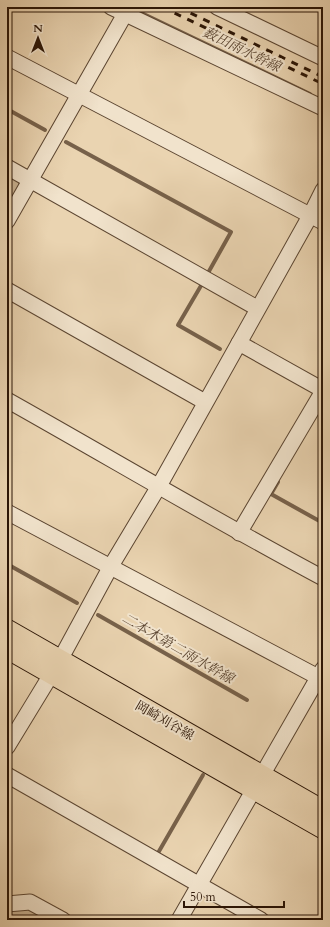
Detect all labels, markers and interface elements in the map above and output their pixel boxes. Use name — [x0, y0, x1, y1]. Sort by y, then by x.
north arrow — [18, 18, 58, 58]
text: N — [33, 21, 43, 36]
water label: 薮田雨水幹線 — [200, 22, 285, 77]
water label: 二本木第二雨水幹線 — [118, 609, 239, 689]
street label: 岡崎刈谷線 — [132, 697, 197, 745]
scale bar — [184, 883, 284, 909]
text: 50 m — [190, 889, 217, 905]

